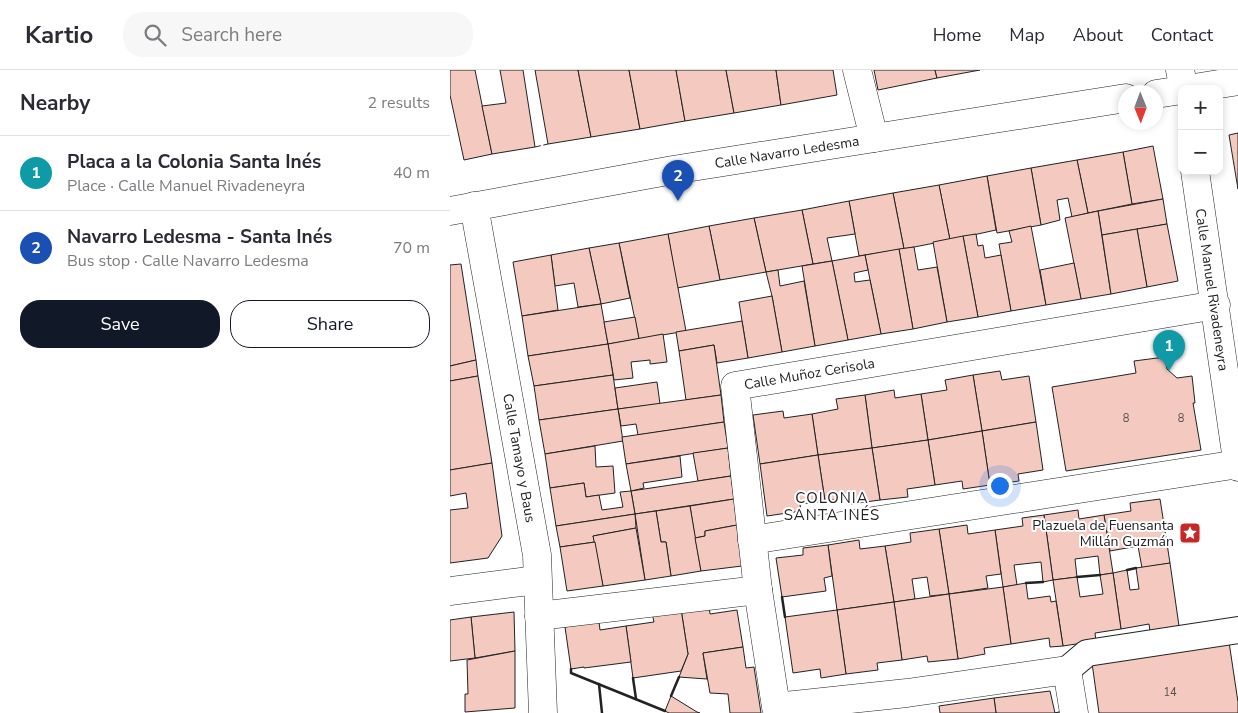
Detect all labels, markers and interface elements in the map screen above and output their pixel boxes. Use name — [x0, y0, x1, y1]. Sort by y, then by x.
search box — [123, 12, 473, 57]
text: Kartio — [25, 19, 93, 51]
icon: search — [141, 21, 169, 49]
text: Search here — [181, 22, 282, 48]
text: Home — [933, 23, 981, 47]
text: Map — [1009, 23, 1045, 47]
text: About — [1073, 23, 1123, 47]
text: Contact — [1151, 23, 1213, 47]
north arrow — [1118, 85, 1163, 130]
map controls — [1178, 85, 1223, 175]
button: + — [1178, 85, 1223, 130]
text: Nearby — [20, 89, 90, 117]
text: 2 results — [368, 92, 430, 114]
button: − — [1178, 130, 1223, 175]
street label: Calle Navarro Ledesma — [713, 132, 861, 173]
text: Placa a la Colonia Santa Inés — [67, 149, 321, 175]
pin: 2 — [662, 160, 694, 201]
text: 1 — [31, 162, 41, 184]
text: 40 m — [393, 162, 430, 184]
text: Place · Calle Manuel Rivadeneyra — [67, 175, 305, 197]
street label: Calle Manuel Rivadeneyra — [1191, 207, 1233, 372]
text: Navarro Ledesma - Santa Inés — [67, 224, 332, 250]
text: 2 — [31, 237, 41, 259]
text: 70 m — [393, 237, 430, 259]
text: Bus stop · Calle Navarro Ledesma — [67, 250, 309, 272]
button: Save — [20, 300, 220, 348]
button: Share — [230, 300, 430, 348]
pin: 1 — [1153, 330, 1185, 371]
street label: Calle Muñoz Cerisola — [743, 354, 876, 394]
street label: Calle Tamayo y Baus — [498, 392, 540, 524]
house number: 8 — [1123, 411, 1130, 426]
house number: 8 — [1178, 411, 1185, 426]
your location — [987, 473, 1013, 499]
district label: COLONIA SANTA INÉS — [784, 488, 880, 525]
place label: Plazuela de Fuensanta Millán Guzmán — [1032, 516, 1174, 551]
place icon: Plazuela de Fuensanta Millán Guzmán — [1178, 521, 1202, 545]
house number: 14 — [1163, 685, 1177, 700]

